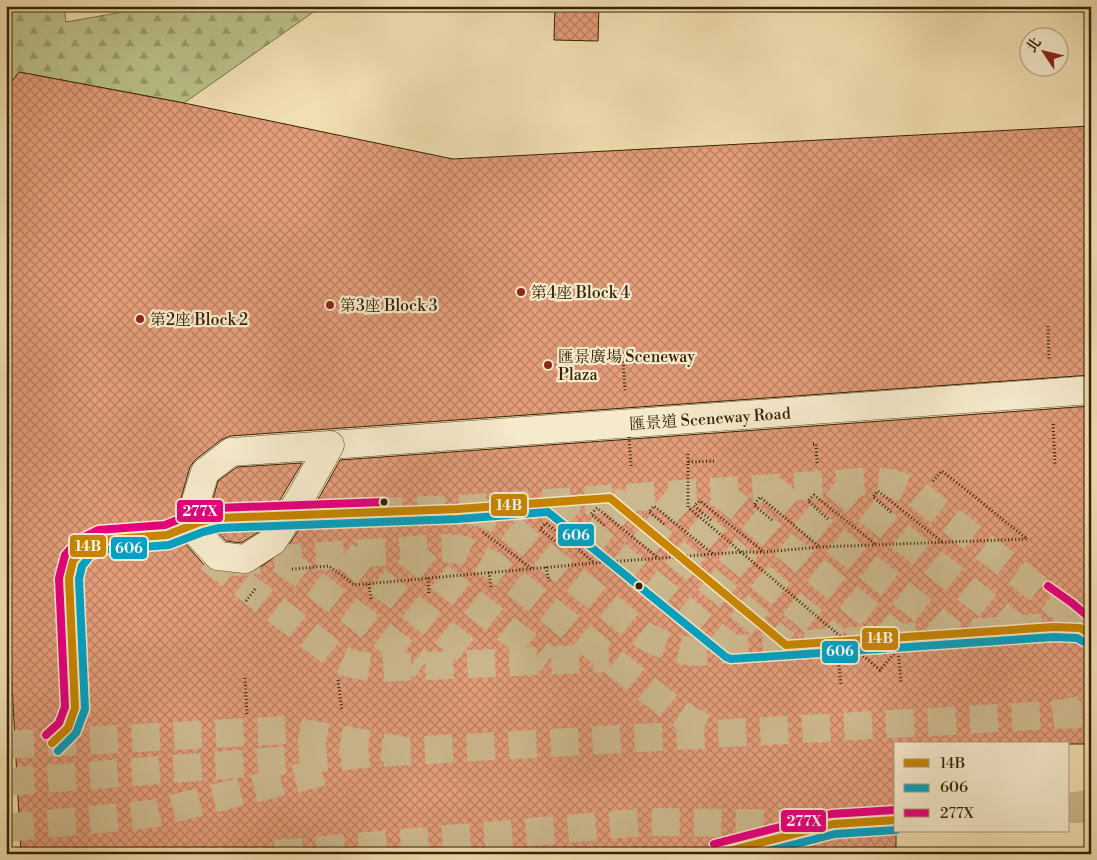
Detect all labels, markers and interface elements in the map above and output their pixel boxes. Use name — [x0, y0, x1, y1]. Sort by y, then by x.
north arrow — [1020, 28, 1070, 78]
text: 北 — [1023, 34, 1046, 56]
place label: 第4座 Block 4 — [531, 283, 631, 303]
marker: 第4座 Block 4 — [515, 286, 527, 298]
place label: 第3座 Block 3 — [340, 296, 438, 316]
marker: 第3座 Block 3 — [324, 299, 336, 311]
place label: 第2座 Block 2 — [150, 310, 248, 330]
marker: 第2座 Block 2 — [134, 313, 146, 325]
place label: 匯景廣場 Sceneway Plaza — [558, 347, 695, 385]
marker: 匯景廣場 Sceneway Plaza — [542, 359, 554, 371]
street label: 匯景道 Sceneway Road — [629, 403, 791, 435]
line badge: 14B — [490, 493, 528, 517]
unlabelled marker — [379, 497, 389, 507]
text: 14B — [496, 497, 522, 515]
line badge: 277X — [176, 499, 224, 523]
text: 277X — [182, 503, 218, 521]
line badge: 606 — [557, 523, 595, 547]
text: 606 — [562, 527, 590, 545]
line badge: 14B — [69, 534, 107, 558]
line badge: 606 — [110, 536, 148, 560]
text: 14B — [75, 538, 101, 556]
text: 606 — [115, 540, 143, 558]
unlabelled marker — [634, 581, 644, 591]
line badge: 14B — [861, 627, 899, 651]
text: 14B — [867, 630, 893, 648]
line badge: 606 — [821, 640, 859, 664]
text: 606 — [826, 643, 854, 661]
legend — [894, 742, 1070, 832]
text: 14B — [940, 754, 965, 773]
text: 606 — [940, 778, 968, 797]
text: 277X — [940, 804, 975, 823]
line badge: 277X — [780, 809, 827, 833]
text: 277X — [786, 813, 822, 831]

